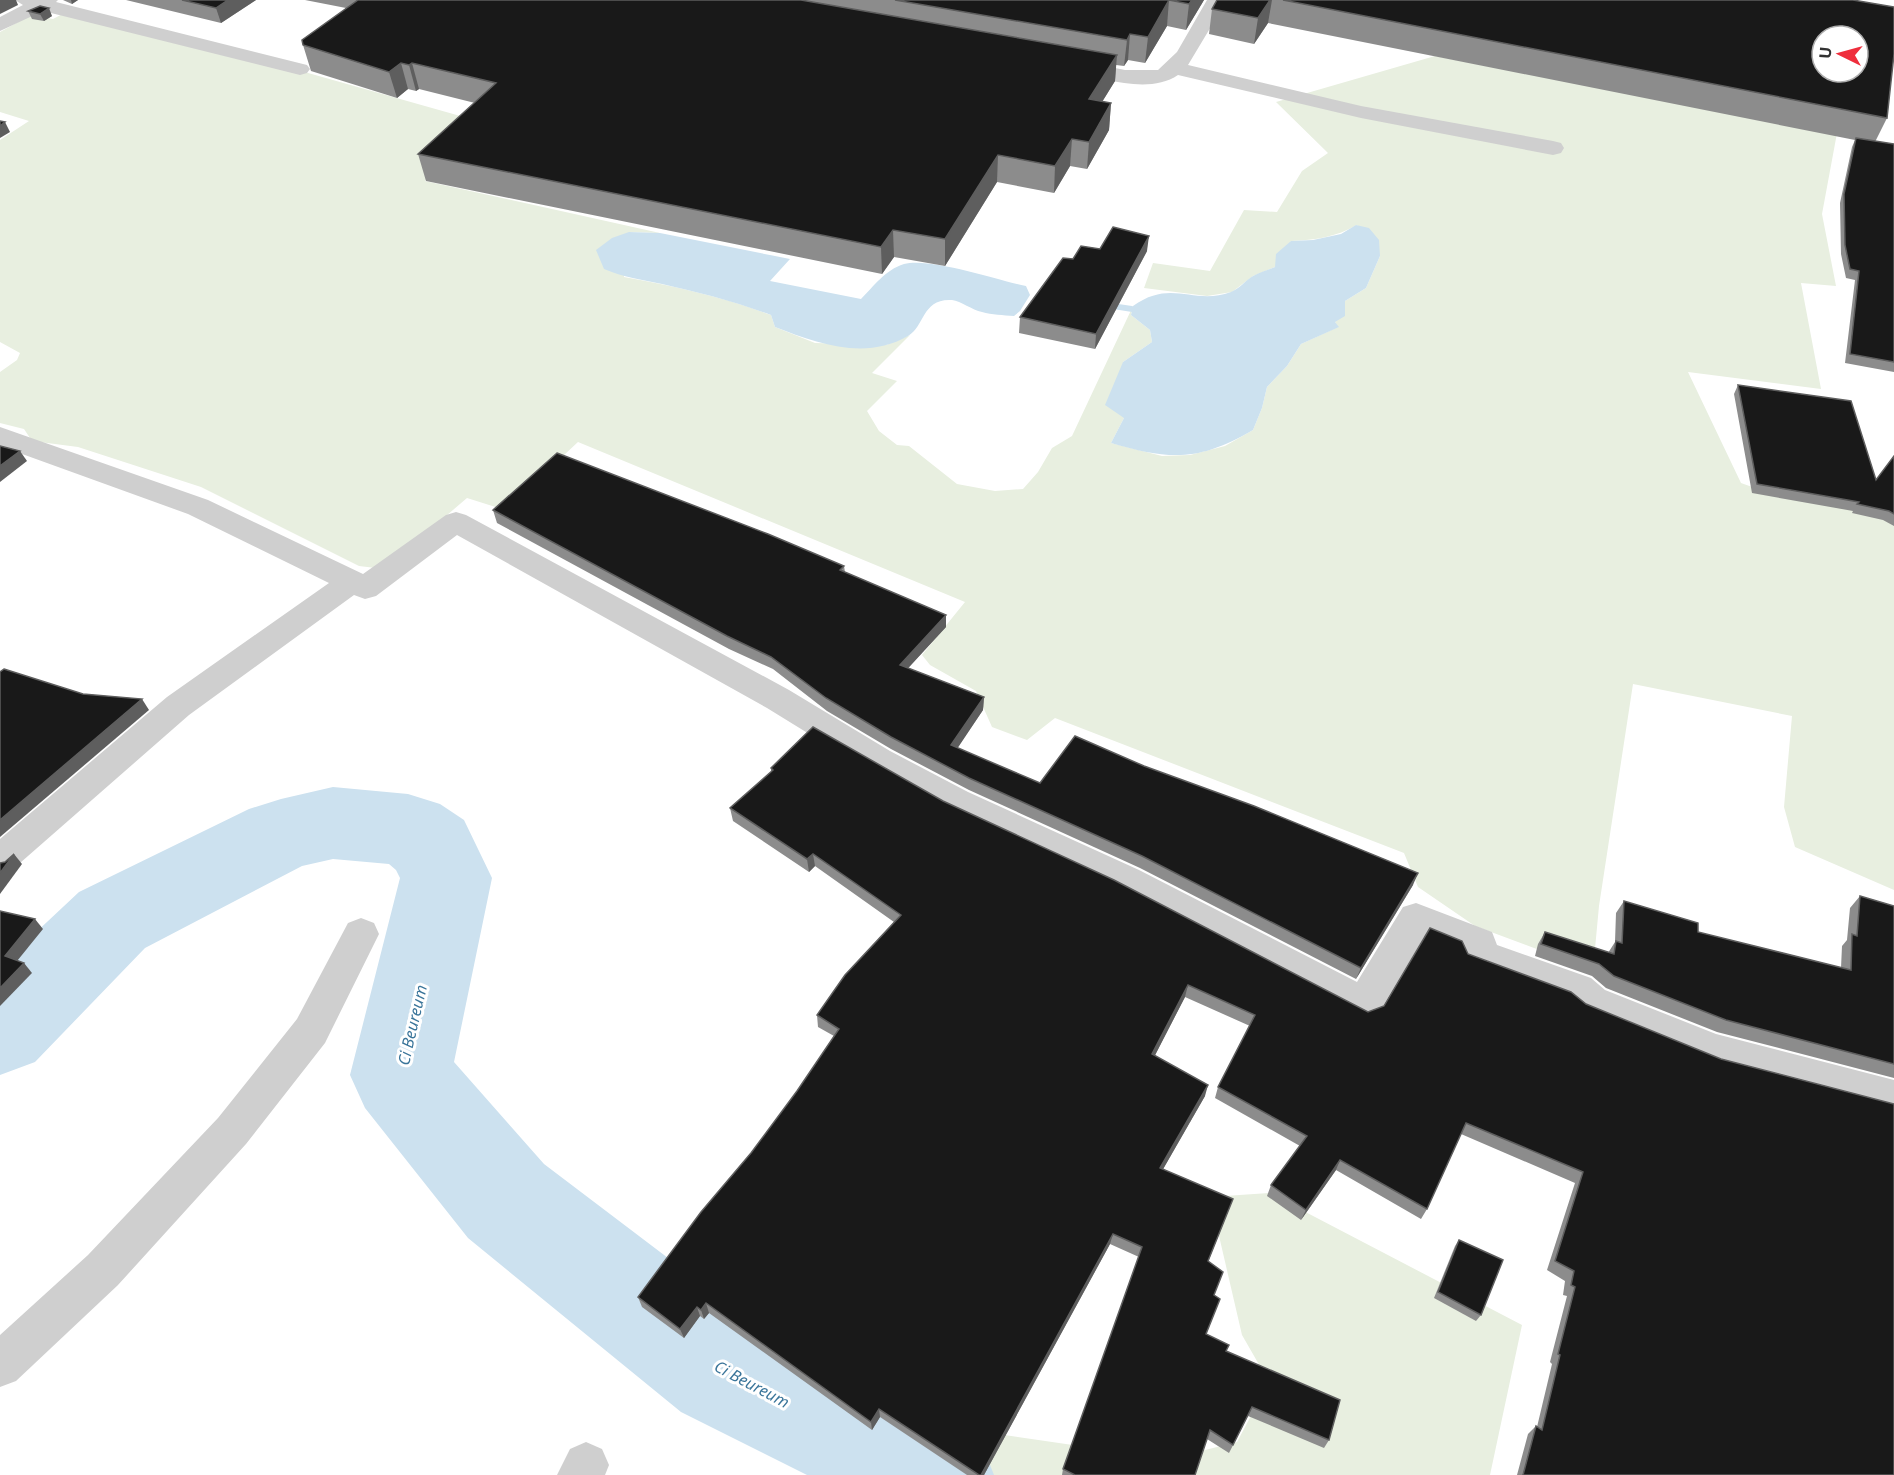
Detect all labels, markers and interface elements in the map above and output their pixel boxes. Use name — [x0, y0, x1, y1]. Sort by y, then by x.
north arrow — [1810, 24, 1870, 84]
text: U — [1814, 46, 1837, 60]
water label: Ci Beureum — [392, 983, 432, 1067]
water label: Ci Beureum — [711, 1355, 793, 1413]

